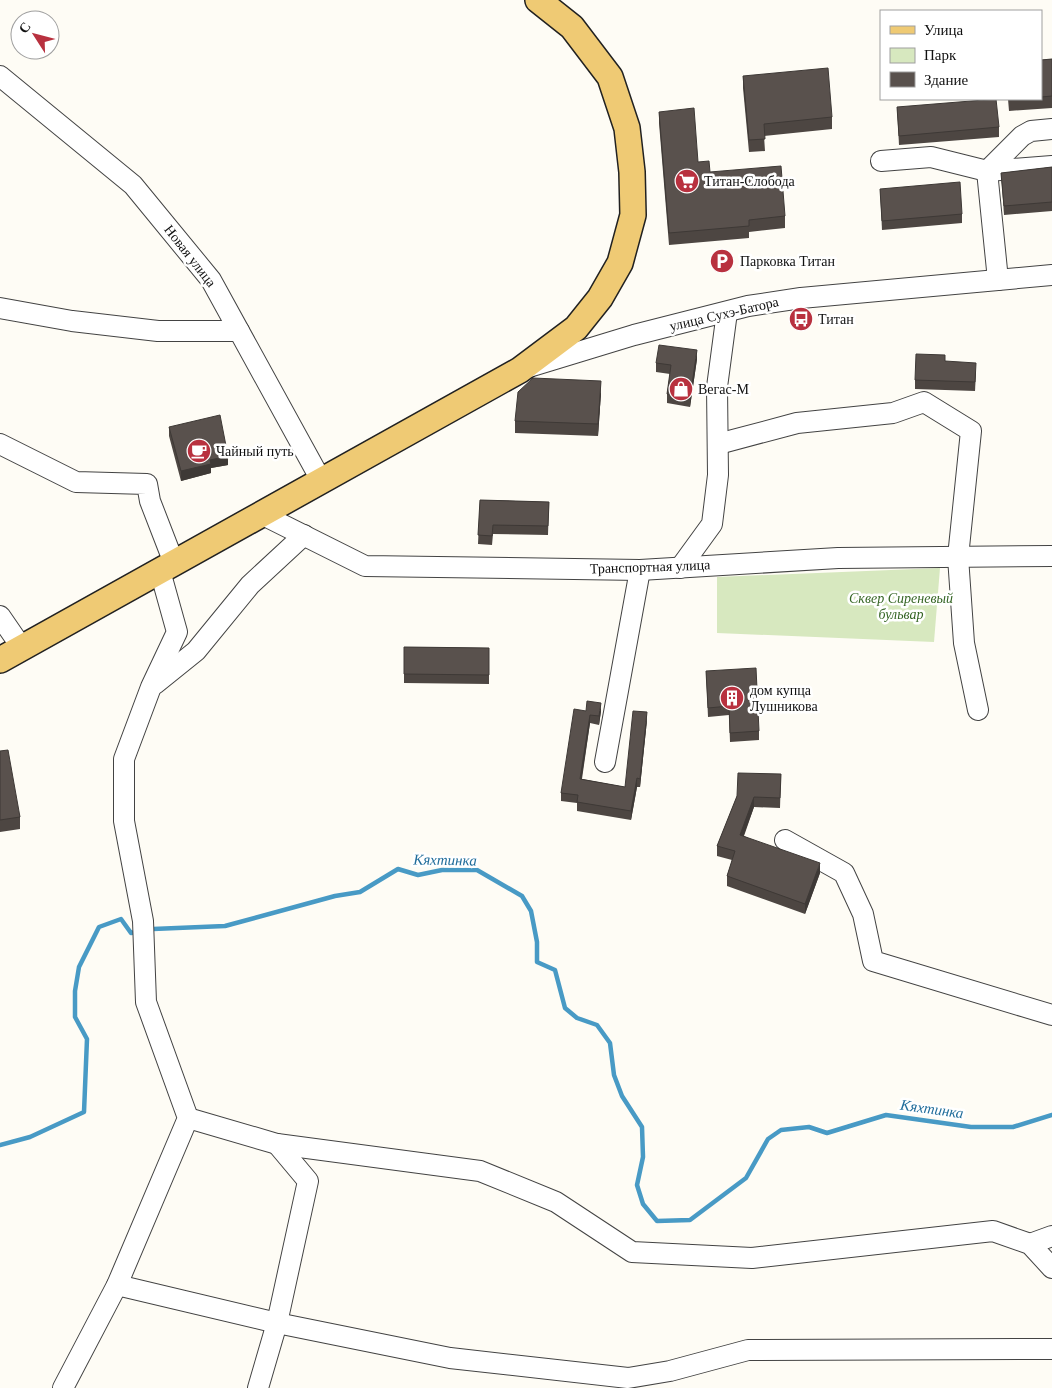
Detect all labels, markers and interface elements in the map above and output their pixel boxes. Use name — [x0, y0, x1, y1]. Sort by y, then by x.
north arrow — [10, 10, 60, 60]
legend — [880, 10, 1042, 100]
text: С — [16, 19, 34, 36]
text: Улица — [924, 22, 963, 38]
text: Парк — [924, 47, 957, 63]
text: Здание — [924, 72, 968, 88]
supermarket icon: Титан-Слобода — [674, 168, 700, 194]
place label: Титан-Слобода — [704, 174, 796, 189]
street label: Новая улица — [161, 222, 219, 290]
parking icon: Парковка Титан — [709, 248, 735, 274]
place label: Парковка Титан — [740, 254, 836, 269]
street label: улица Сухэ-Батора — [668, 294, 781, 334]
bus stop icon: Титан — [788, 306, 814, 332]
place label: Титан — [818, 312, 854, 327]
shop icon: Вегас-М — [668, 376, 694, 402]
place label: Вегас-М — [698, 382, 749, 397]
cafe icon: Чайный путь — [186, 438, 212, 464]
place label: Чайный путь — [216, 444, 294, 459]
street label: Транспортная улица — [589, 557, 711, 577]
park label: Сквер Сиреневый бульвар — [849, 591, 953, 622]
place label: дом купца Лушникова — [750, 683, 818, 714]
building icon: дом купца Лушникова — [719, 685, 745, 711]
water label: Кяхтинка — [412, 851, 477, 869]
water label: Кяхтинка — [898, 1097, 965, 1121]

